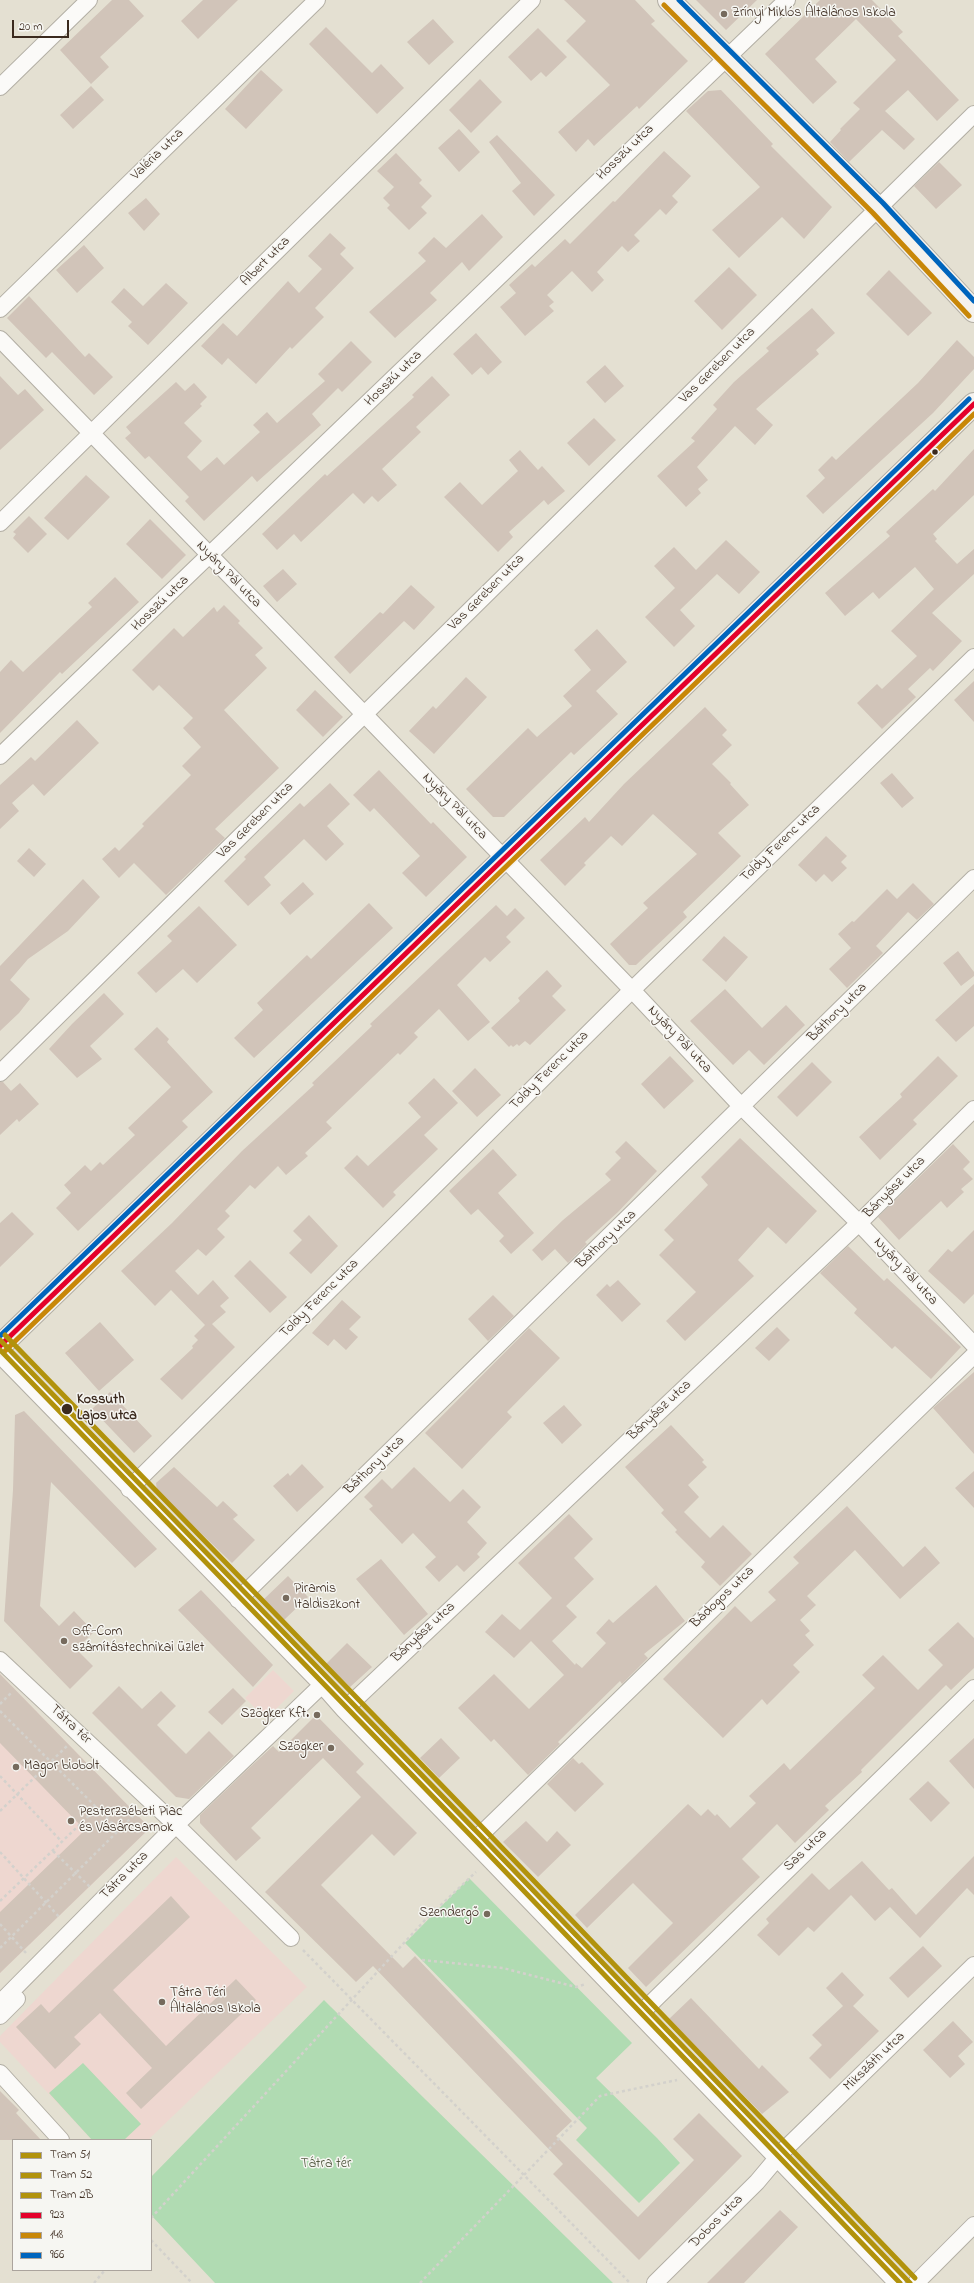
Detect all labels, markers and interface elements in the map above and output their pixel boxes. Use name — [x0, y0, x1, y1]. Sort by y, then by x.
place label: Zrínyi Miklós Általános Iskola — [732, 6, 896, 22]
marker: Zrínyi Miklós Általános Iskola — [719, 9, 729, 19]
scale bar — [14, 12, 71, 38]
text: 20 m — [19, 18, 42, 36]
street label: Hosszú utca — [594, 121, 658, 185]
street label: Valéria utca — [128, 126, 188, 184]
street label: Albert utca — [238, 234, 294, 290]
street label: Vas Gereben utca — [676, 324, 760, 408]
street label: Hosszú utca — [362, 347, 426, 411]
unlabelled marker — [930, 447, 940, 457]
street label: Nyáry Pál utca — [192, 538, 264, 612]
street label: Vas Gereben utca — [445, 551, 529, 635]
street label: Hosszú utca — [129, 572, 193, 636]
street label: Nyáry Pál utca — [418, 770, 490, 844]
street label: Vas Gereben utca — [214, 779, 298, 863]
street label: Toldy Ferenc utca — [737, 802, 825, 886]
street label: Báthory utca — [805, 980, 871, 1046]
street label: Nyáry Pál utca — [643, 1003, 715, 1077]
street label: Toldy Ferenc utca — [507, 1028, 593, 1114]
street label: Bányász utca — [860, 1153, 930, 1223]
street label: Báthory utca — [573, 1207, 641, 1273]
street label: Nyáry Pál utca — [869, 1235, 941, 1309]
street label: Toldy Ferenc utca — [277, 1256, 363, 1342]
street label: Bányász utca — [625, 1377, 695, 1445]
place label: Kossuth Lajos utca — [77, 1393, 137, 1426]
marker: Kossuth Lajos utca — [60, 1402, 74, 1416]
street label: Báthory utca — [341, 1433, 409, 1499]
street label: Bádogos utca — [688, 1563, 758, 1633]
place label: Piramis Italdiszkont — [294, 1582, 360, 1614]
marker: Piramis Italdiszkont — [281, 1593, 291, 1603]
street label: Bányász utca — [389, 1599, 459, 1667]
place label: Off-Com számítástechnikai üzlet — [72, 1625, 205, 1658]
marker: Off-Com számítástechnikai üzlet — [59, 1636, 69, 1646]
street label: Tátra tér — [46, 1702, 94, 1748]
place label: Szögker Kft. — [241, 1707, 309, 1723]
marker: Szögker Kft. — [312, 1710, 322, 1720]
place label: Szögker — [278, 1740, 323, 1756]
marker: Szögker — [326, 1743, 336, 1753]
place label: Magor biobolt — [24, 1759, 100, 1775]
marker: Magor biobolt — [11, 1762, 21, 1772]
place label: Pesterzsébeti Piac és Vásárcsarnok — [79, 1805, 182, 1838]
marker: Pesterzsébeti Piac és Vásárcsarnok — [66, 1816, 76, 1826]
street label: Sas utca — [781, 1826, 831, 1876]
street label: Tátra utca — [97, 1848, 153, 1904]
place label: Szendergő — [419, 1906, 479, 1922]
marker: Szendergő — [482, 1909, 492, 1919]
place label: Tátra Téri Általános Iskola — [170, 1986, 261, 2018]
marker: Tátra Téri Általános Iskola — [157, 1997, 167, 2007]
street label: Mikszáth utca — [841, 2029, 909, 2095]
legend — [12, 2139, 152, 2271]
text: Tram 51 — [50, 2146, 90, 2164]
park label: Tátra tér — [301, 2157, 351, 2173]
text: Tram 52 — [50, 2166, 92, 2184]
text: Tram 2B — [50, 2186, 93, 2204]
street label: Dobos utca — [687, 2192, 747, 2252]
text: 923 — [50, 2206, 65, 2224]
text: 148 — [50, 2226, 63, 2244]
text: 966 — [50, 2246, 64, 2264]

